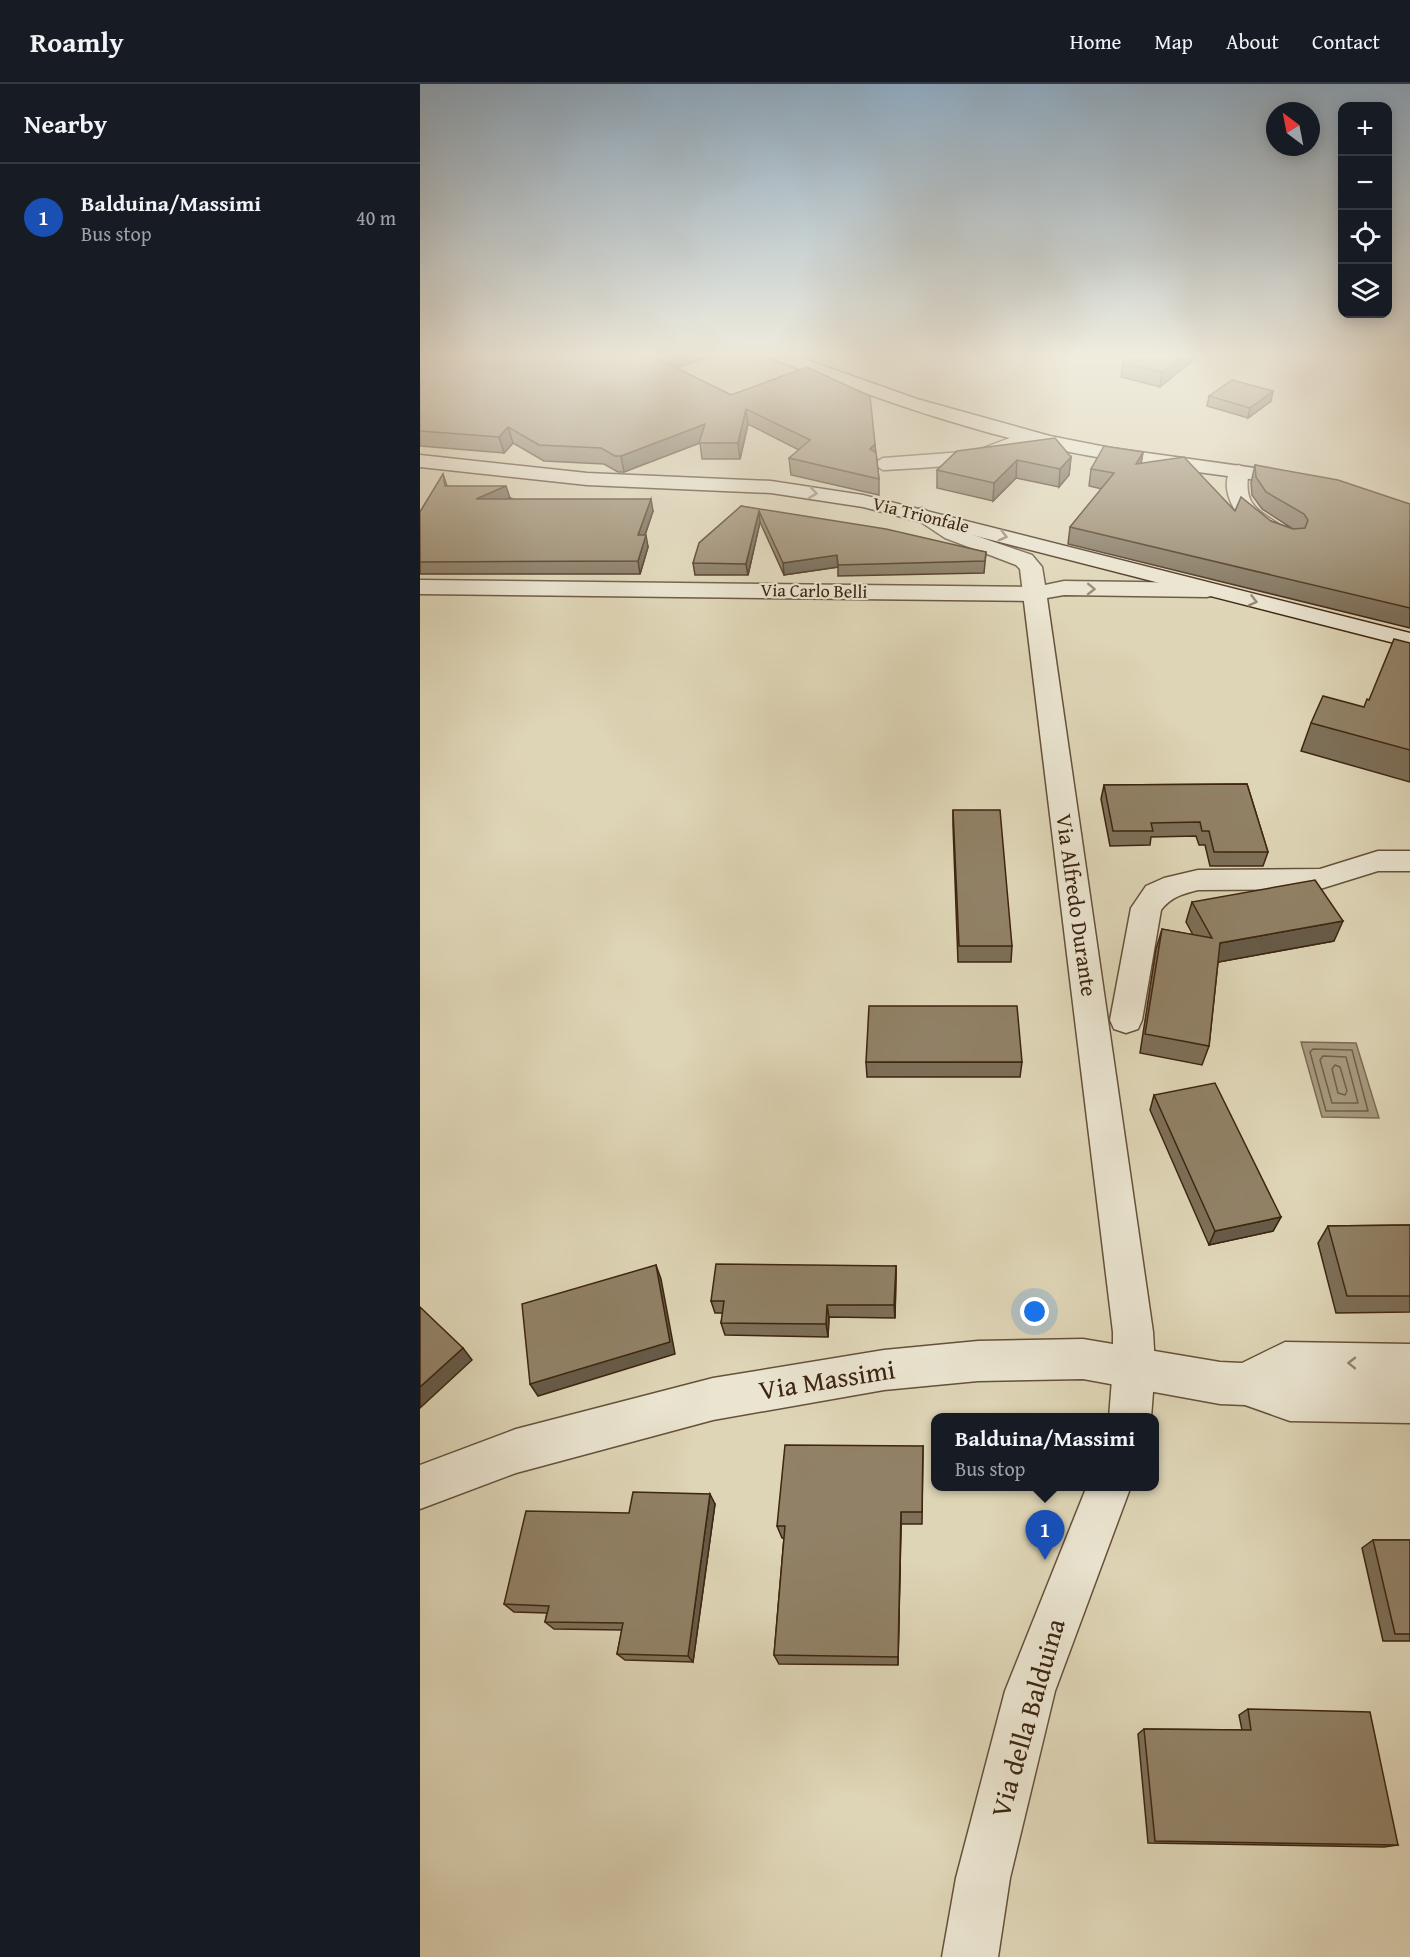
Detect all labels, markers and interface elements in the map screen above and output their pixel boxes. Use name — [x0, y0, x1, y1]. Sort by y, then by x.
text: Roamly — [30, 21, 124, 62]
text: Home — [1070, 26, 1121, 57]
text: Map — [1154, 26, 1193, 57]
text: About — [1226, 26, 1279, 57]
text: Contact — [1312, 26, 1380, 57]
north arrow — [1266, 102, 1320, 156]
map controls — [1338, 102, 1392, 318]
button: + — [1338, 102, 1392, 156]
text: Nearby — [24, 104, 107, 143]
button: − — [1338, 156, 1392, 210]
text: Balduina/Massimi — [81, 187, 261, 219]
text: 1 — [38, 203, 49, 232]
text: 40 m — [356, 203, 396, 232]
button: locate — [1338, 210, 1392, 264]
text: Bus stop — [81, 219, 152, 248]
button: layers — [1338, 264, 1392, 318]
one-way arrow — [808, 486, 818, 498]
street label: Via Trionfale — [870, 489, 972, 540]
one-way arrow — [997, 529, 1008, 541]
street label: Via Carlo Belli — [760, 576, 868, 605]
one-way arrow — [1086, 583, 1095, 595]
one-way arrow — [1247, 594, 1257, 606]
street label: Via Alfredo Durante — [1048, 812, 1106, 998]
your location — [1020, 1297, 1049, 1326]
street label: Via Massimi — [756, 1349, 898, 1410]
one-way arrow — [1347, 1357, 1356, 1370]
popup — [931, 1413, 1159, 1491]
text: Balduina/Massimi — [955, 1422, 1135, 1454]
text: Bus stop — [955, 1454, 1025, 1483]
pin: 1 — [1026, 1510, 1064, 1560]
street label: Via della Balduina — [980, 1613, 1075, 1822]

